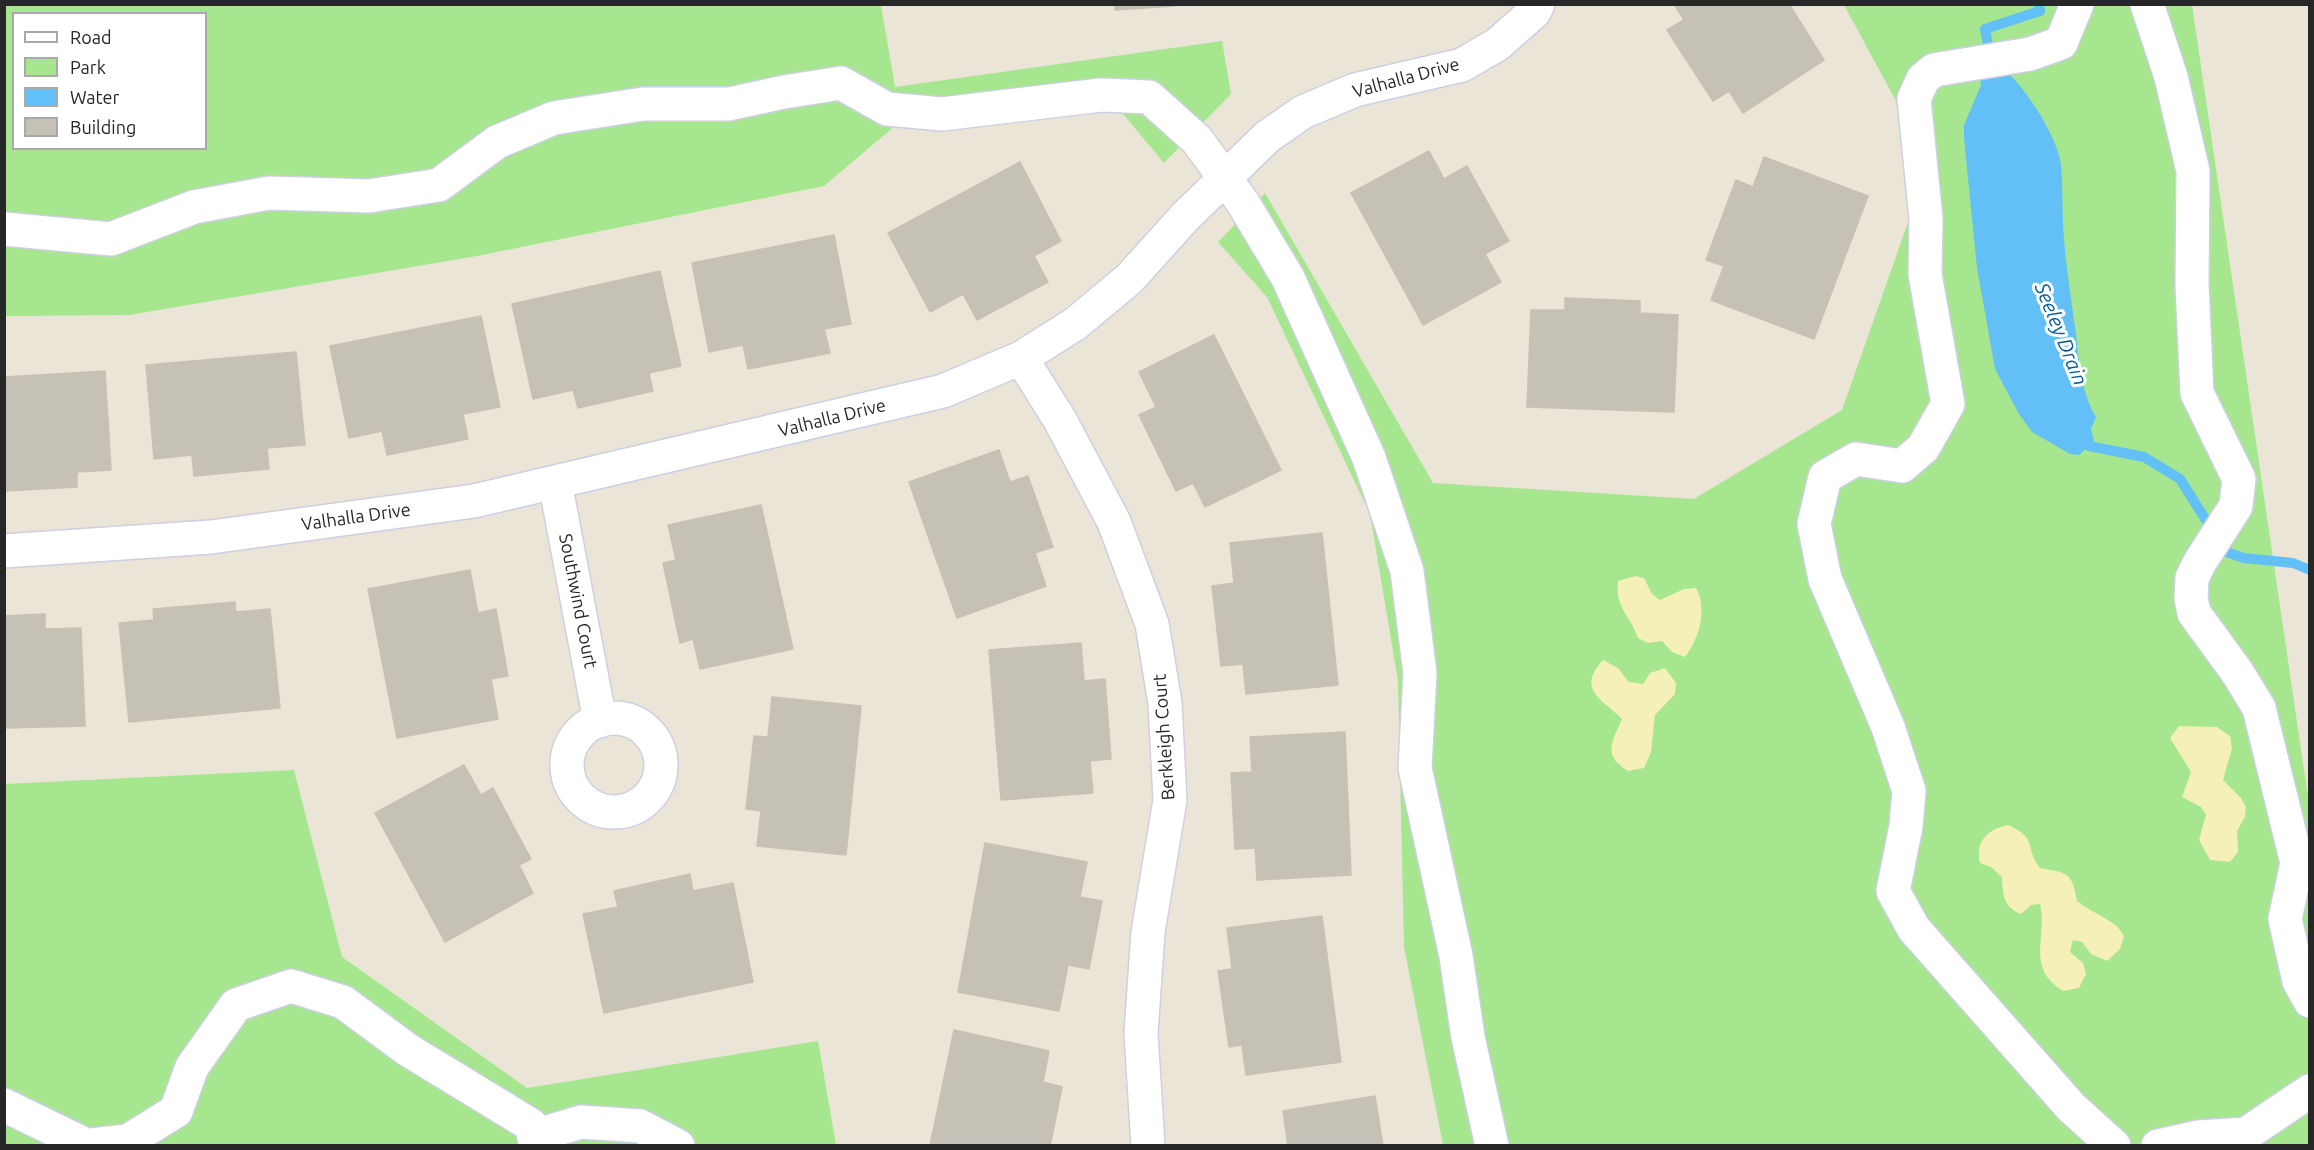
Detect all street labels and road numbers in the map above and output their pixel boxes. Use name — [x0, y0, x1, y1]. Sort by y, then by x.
street label: Valhalla Drive — [1350, 53, 1462, 103]
street label: Valhalla Drive — [776, 394, 888, 442]
street label: Valhalla Drive — [300, 499, 412, 535]
street label: Southwind Court — [554, 532, 602, 670]
street label: Berkleigh Court — [1149, 673, 1179, 801]

